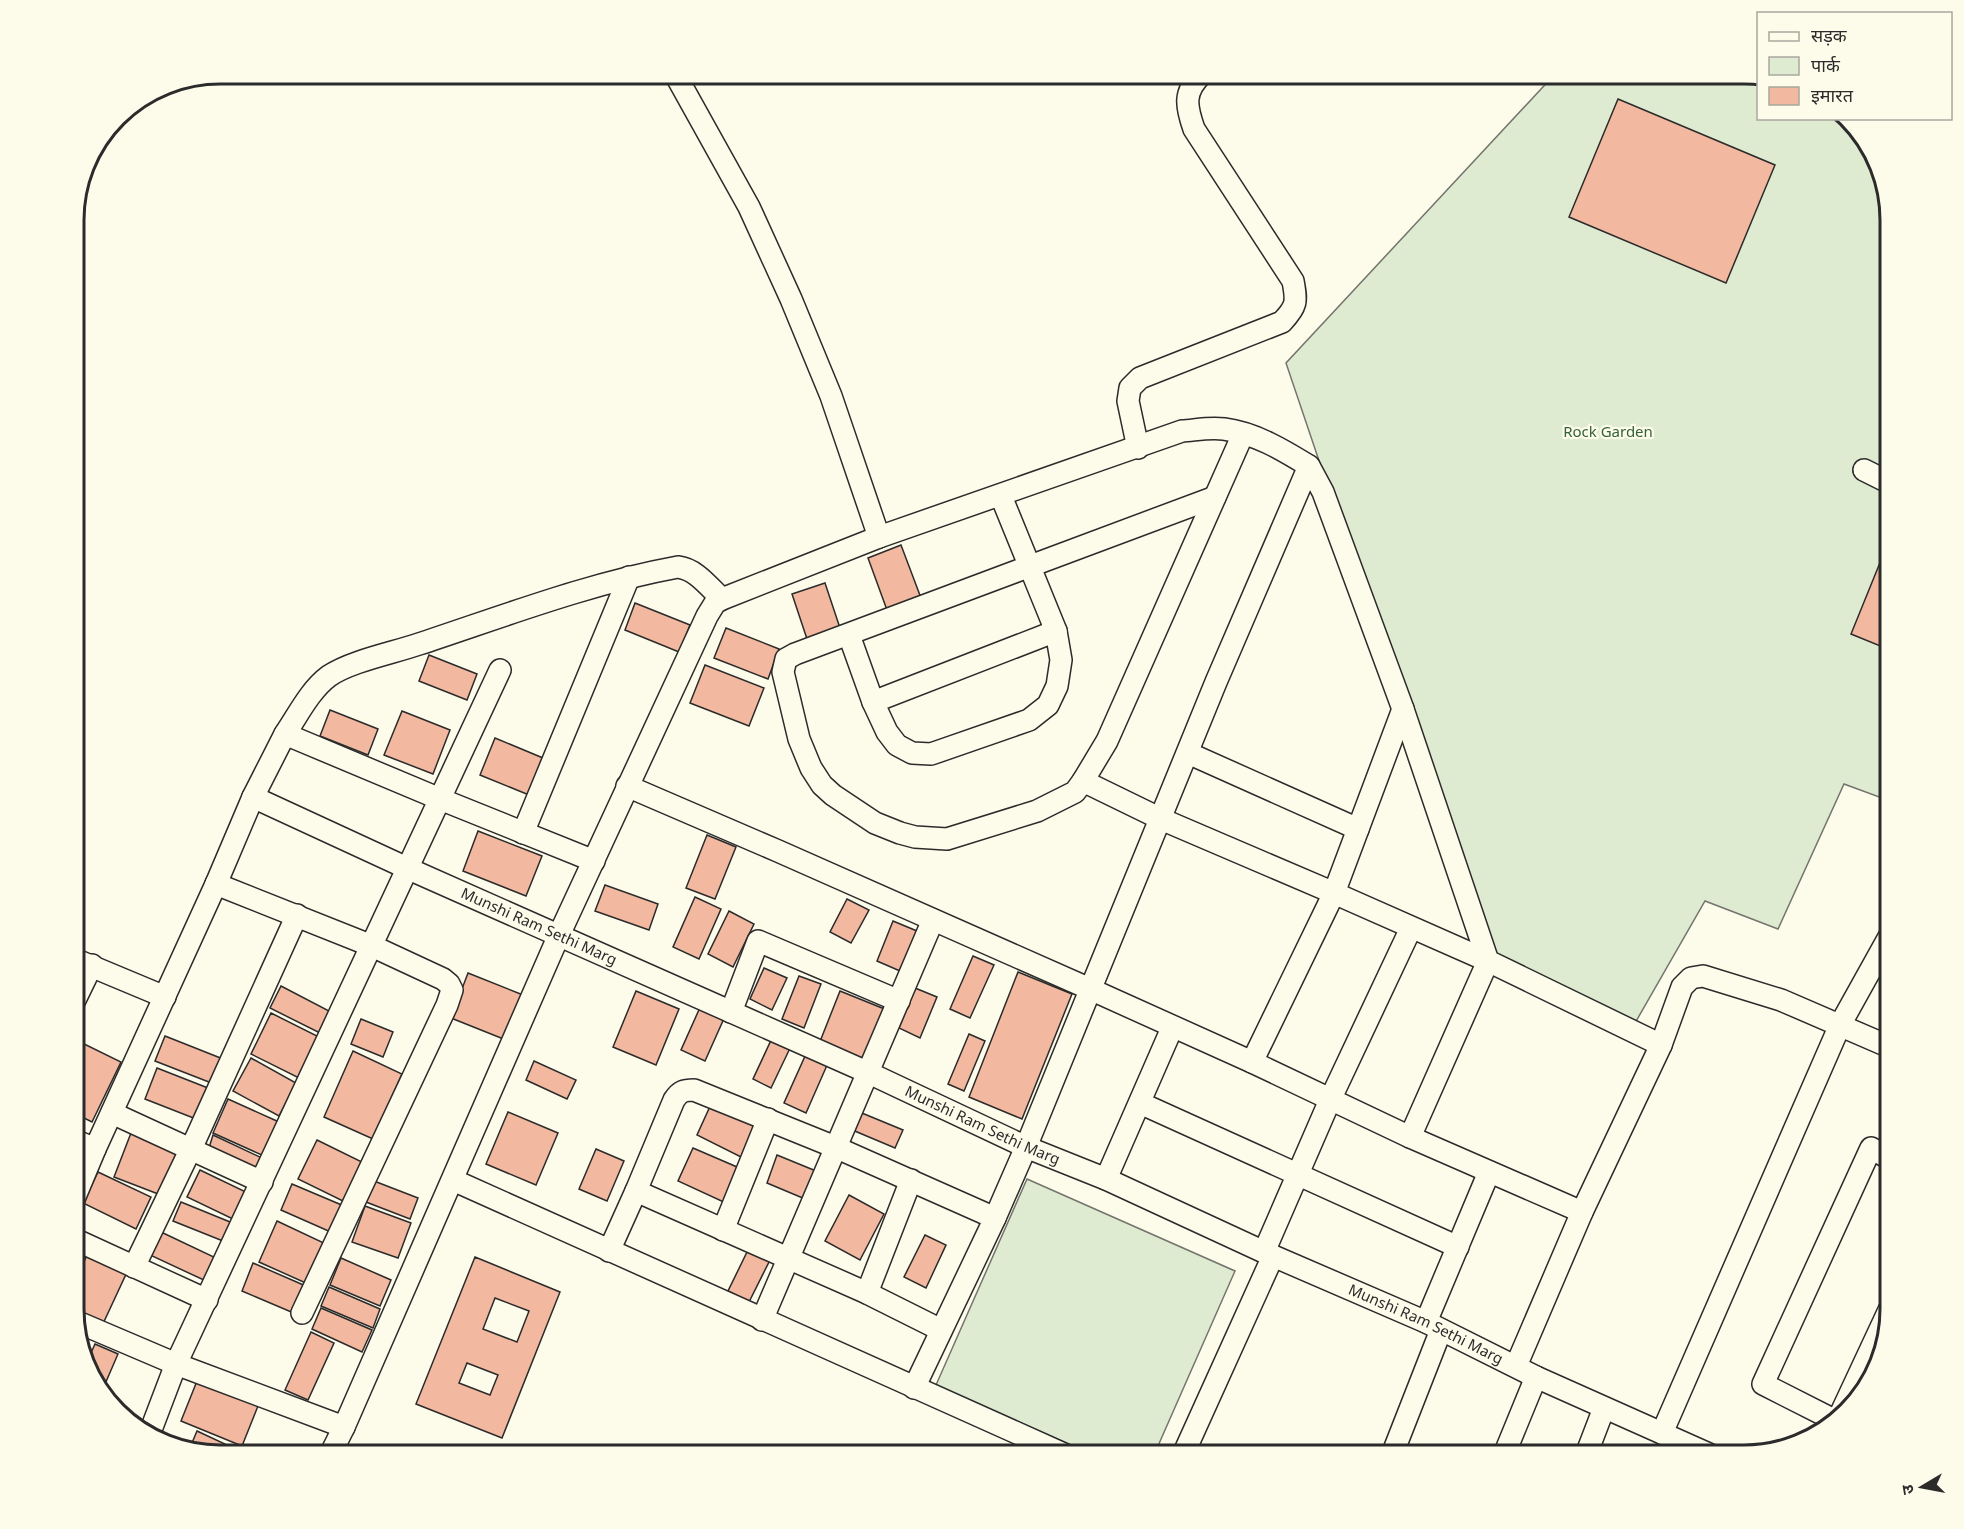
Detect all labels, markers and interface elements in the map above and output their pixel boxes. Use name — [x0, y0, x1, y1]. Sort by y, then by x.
legend — [1757, 12, 1952, 120]
text: सड़क — [1811, 23, 1848, 47]
text: पार्क — [1811, 53, 1841, 77]
text: इमारत — [1811, 83, 1854, 107]
park label: Rock Garden — [1563, 421, 1653, 441]
street label: Munshi Ram Sethi Marg — [458, 882, 621, 969]
street label: Munshi Ram Sethi Marg — [902, 1080, 1063, 1169]
street label: Munshi Ram Sethi Marg — [1346, 1279, 1507, 1368]
north arrow — [1892, 1457, 1952, 1517]
text: उ — [1895, 1482, 1919, 1496]

